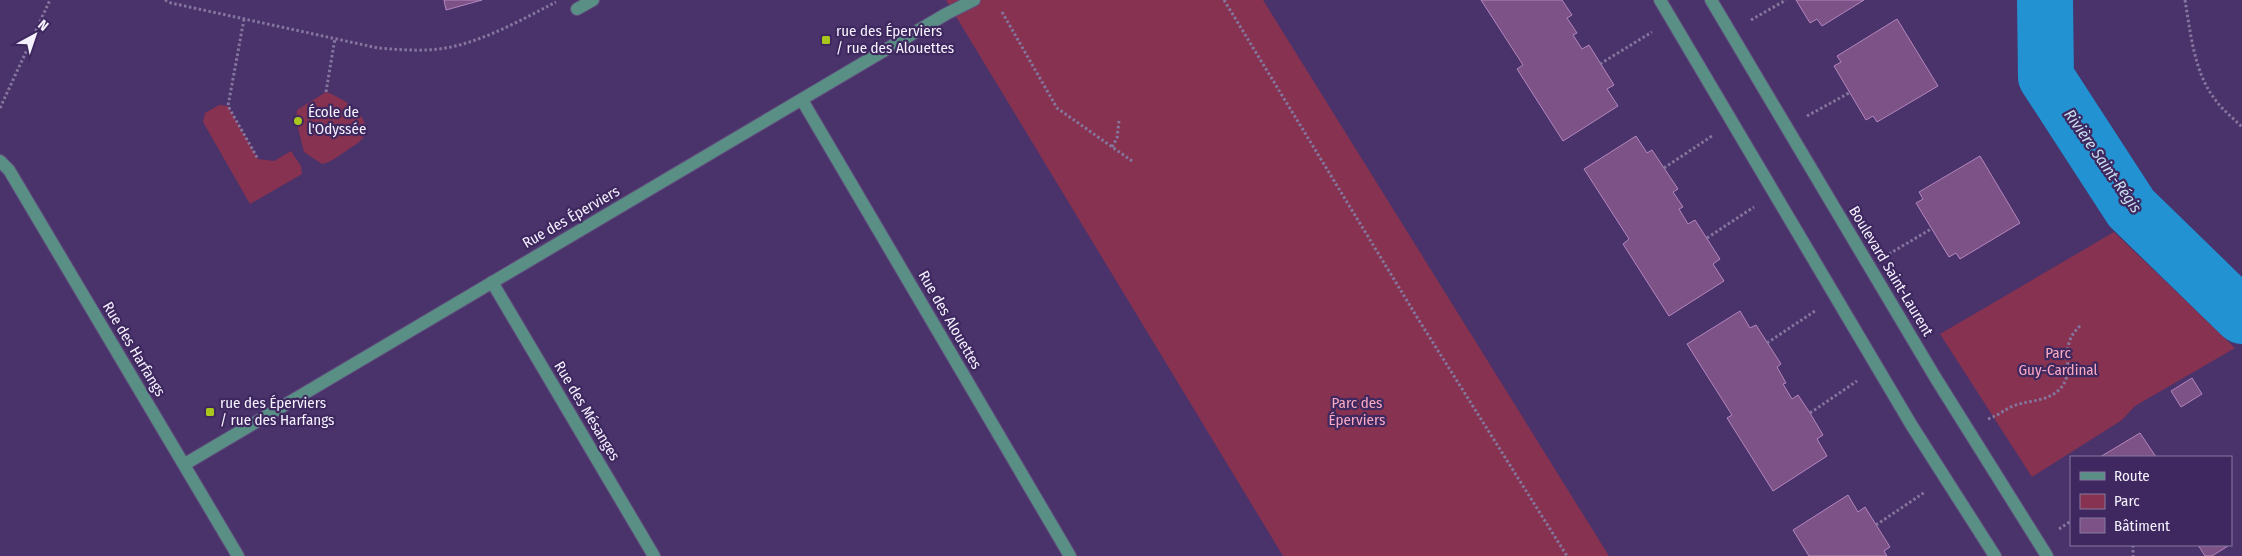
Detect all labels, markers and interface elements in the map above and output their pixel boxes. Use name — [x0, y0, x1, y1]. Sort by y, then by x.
north arrow — [10, 10, 60, 60]
text: N — [34, 16, 52, 35]
place label: rue des Éperviers / rue des Alouettes — [836, 22, 954, 57]
marker: rue des Éperviers / rue des Alouettes — [820, 34, 832, 46]
place label: École de l'Odyssée — [308, 103, 366, 138]
water label: Rivière Saint-Régis — [2060, 106, 2146, 217]
marker: École de l'Odyssée — [292, 115, 304, 127]
street label: Rue des Éperviers — [519, 182, 623, 252]
street label: Boulevard Saint-Laurent — [1845, 203, 1937, 339]
street label: Rue des Alouettes — [915, 268, 985, 372]
street label: Rue des Harfangs — [99, 299, 169, 399]
park label: Parc Guy-Cardinal — [2018, 344, 2098, 379]
street label: Rue des Mésanges — [550, 358, 624, 464]
place label: rue des Éperviers / rue des Harfangs — [220, 394, 335, 429]
park label: Parc des Éperviers — [1329, 394, 1385, 429]
marker: rue des Éperviers / rue des Harfangs — [204, 406, 216, 418]
legend — [2070, 456, 2232, 546]
text: Route — [2114, 467, 2150, 485]
text: Parc — [2114, 492, 2140, 510]
text: Bâtiment — [2114, 517, 2170, 535]

